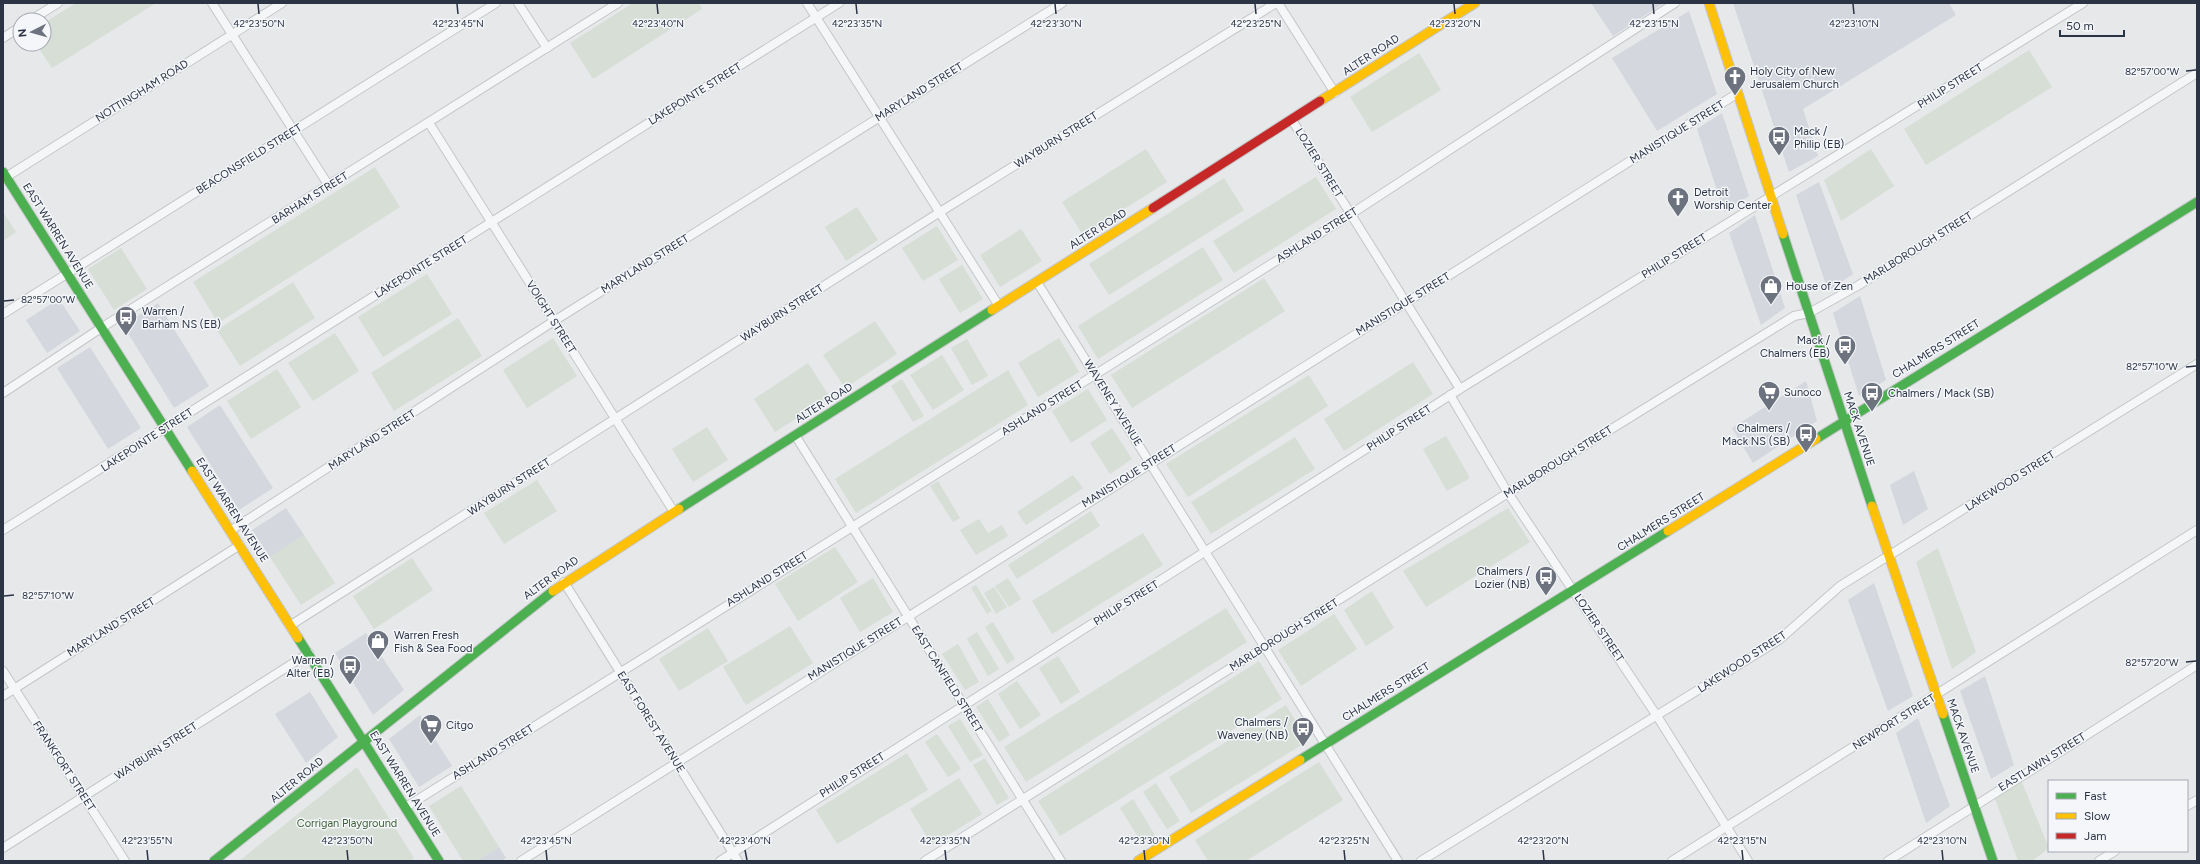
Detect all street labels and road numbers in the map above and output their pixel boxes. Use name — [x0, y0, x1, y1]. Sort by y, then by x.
street label: ALTER ROAD — [1340, 32, 1402, 78]
street label: NOTTINGHAM ROAD — [93, 57, 191, 125]
street label: LAKEPOINTE STREET — [646, 60, 744, 128]
street label: MARYLAND STREET — [873, 60, 965, 124]
street label: PHILIP STREET — [1915, 61, 1985, 111]
street label: MANISTIQUE STREET — [1628, 98, 1726, 166]
street label: WAYBURN STREET — [1012, 109, 1100, 171]
street label: BEACONSFIELD STREET — [194, 121, 304, 197]
street label: LOZIER STREET — [1293, 126, 1345, 200]
street label: BARHAM STREET — [269, 169, 351, 227]
street label: EAST WARREN AVENUE — [20, 181, 96, 291]
street label: ASHLAND STREET — [1274, 205, 1360, 265]
street label: ALTER ROAD — [1067, 206, 1129, 252]
street label: MARLBOROUGH STREET — [1861, 209, 1975, 287]
street label: PHILIP STREET — [1639, 231, 1709, 281]
street label: MARYLAND STREET — [599, 232, 691, 296]
street label: LAKEPOINTE STREET — [372, 233, 470, 301]
street label: MANISTIQUE STREET — [1354, 270, 1452, 338]
street label: VOIGHT STREET — [523, 278, 579, 356]
street label: WAYBURN STREET — [738, 282, 826, 344]
street label: CHALMERS STREET — [1890, 317, 1982, 381]
street label: WAVENEY AVENUE — [1081, 357, 1145, 449]
street label: ASHLAND STREET — [999, 378, 1085, 438]
street label: ALTER ROAD — [793, 380, 855, 426]
street label: MACK AVENUE — [1841, 390, 1877, 468]
street label: PHILIP STREET — [1364, 402, 1434, 454]
street label: LAKEPOINTE STREET — [99, 405, 195, 475]
street label: MARYLAND STREET — [326, 407, 418, 473]
street label: MARLBOROUGH STREET — [1501, 423, 1615, 501]
street label: MANISTIQUE STREET — [1080, 442, 1178, 510]
street label: LAKEWOOD STREET — [1963, 448, 2057, 514]
street label: EAST WARREN AVENUE — [193, 455, 271, 565]
street label: WAYBURN STREET — [465, 456, 553, 518]
street label: CHALMERS STREET — [1615, 490, 1707, 554]
street label: ASHLAND STREET — [724, 549, 810, 609]
street label: ALTER ROAD — [521, 553, 581, 602]
street label: PHILIP STREET — [1091, 578, 1161, 628]
street label: LOZIER STREET — [1572, 592, 1626, 664]
street label: MARYLAND STREET — [65, 595, 157, 659]
street label: MARLBOROUGH STREET — [1227, 596, 1341, 674]
street label: MANISTIQUE STREET — [806, 615, 904, 683]
street label: EAST CANFIELD STREET — [909, 623, 985, 735]
street label: LAKEWOOD STREET — [1695, 628, 1789, 696]
street label: CHALMERS STREET — [1340, 660, 1432, 724]
street label: EAST FOREST AVENUE — [615, 669, 687, 775]
street label: NEWPORT STREET — [1850, 691, 1938, 753]
street label: MACK AVENUE — [1944, 697, 1982, 775]
street label: FRANKFORT STREET — [30, 719, 98, 813]
street label: WAYBURN STREET — [112, 720, 200, 782]
street label: ASHLAND STREET — [450, 722, 536, 782]
street label: EAST WARREN AVENUE — [367, 729, 443, 839]
street label: EASTLAWN STREET — [1996, 730, 2088, 794]
street label: PHILIP STREET — [817, 750, 887, 800]
street label: ALTER ROAD — [268, 754, 327, 805]

